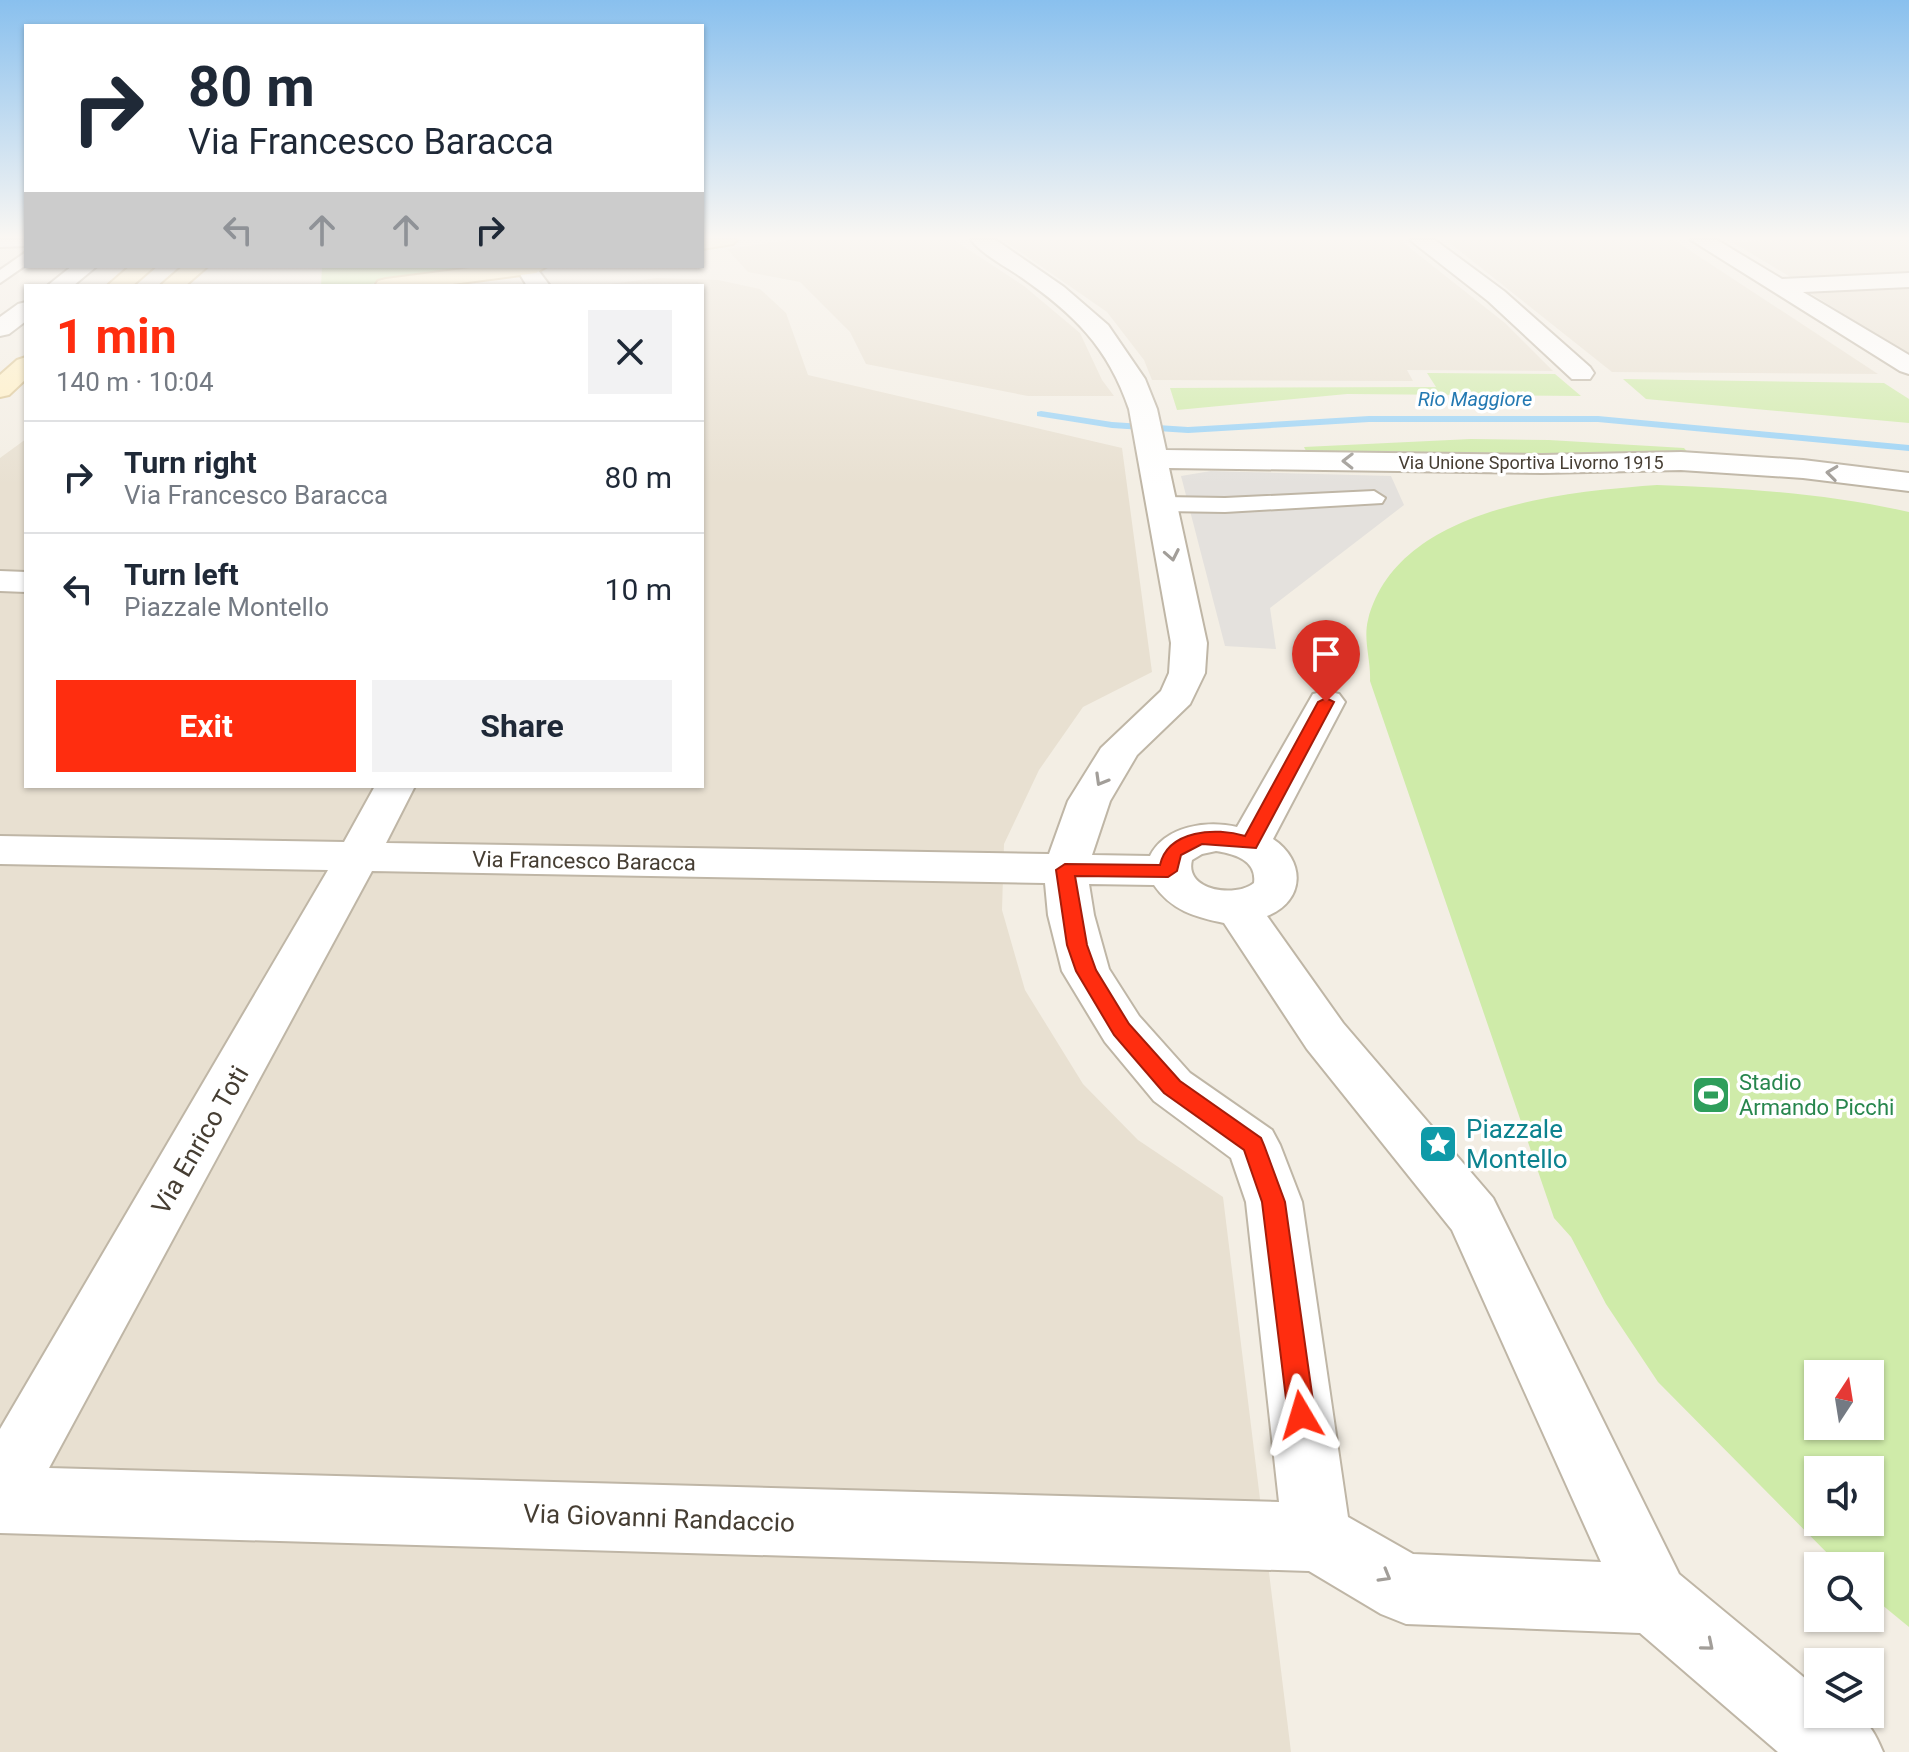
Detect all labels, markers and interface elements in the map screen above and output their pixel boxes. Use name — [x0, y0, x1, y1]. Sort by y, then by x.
text: 80 m — [188, 54, 315, 120]
icon: right — [56, 56, 160, 160]
text: Via Francesco Baracca — [188, 121, 554, 163]
icon: left — [216, 208, 260, 252]
icon: ahead — [300, 208, 344, 252]
icon: ahead — [384, 208, 428, 252]
icon: right — [468, 208, 512, 252]
text: 1 min — [56, 308, 177, 365]
button: close — [588, 310, 672, 394]
text: 140 m · 10:04 — [56, 367, 214, 397]
water label: Rio Maggiore — [1418, 387, 1532, 411]
text: Turn right — [124, 445, 257, 480]
street label: Via Unione Sportiva Livorno 1915 — [1398, 452, 1664, 473]
one-way arrow — [1341, 453, 1354, 470]
icon: right — [56, 455, 100, 499]
text: 80 m — [605, 460, 672, 495]
one-way arrow — [1825, 464, 1838, 481]
text: Via Francesco Baracca — [124, 480, 388, 510]
one-way arrow — [1163, 548, 1180, 561]
text: Turn left — [124, 557, 239, 592]
icon: left — [56, 567, 100, 611]
text: 10 m — [605, 572, 672, 607]
text: Piazzale Montello — [124, 592, 329, 622]
pin — [1292, 620, 1360, 702]
icon: arrive — [1304, 632, 1348, 676]
button: Exit — [56, 680, 356, 772]
button: Share — [372, 680, 672, 772]
one-way arrow — [1095, 772, 1110, 786]
street label: Via Francesco Baracca — [472, 847, 696, 875]
street label: Via Enrico Toti — [146, 1061, 254, 1219]
place label: Stadio Armando Picchi — [1739, 1070, 1894, 1120]
sports icon: Stadio Armando Picchi — [1690, 1074, 1732, 1116]
place label: Piazzale Montello — [1466, 1114, 1568, 1174]
place icon: Piazzale Montello — [1417, 1123, 1459, 1165]
north arrow — [1804, 1360, 1884, 1440]
map controls — [1804, 1360, 1884, 1728]
position arrow — [1259, 1373, 1343, 1457]
button: sound — [1804, 1456, 1884, 1536]
street label: Via Giovanni Randaccio — [523, 1498, 795, 1538]
button: search — [1804, 1552, 1884, 1632]
one-way arrow — [1376, 1566, 1391, 1582]
one-way arrow — [1699, 1635, 1714, 1650]
button: layers — [1804, 1648, 1884, 1728]

